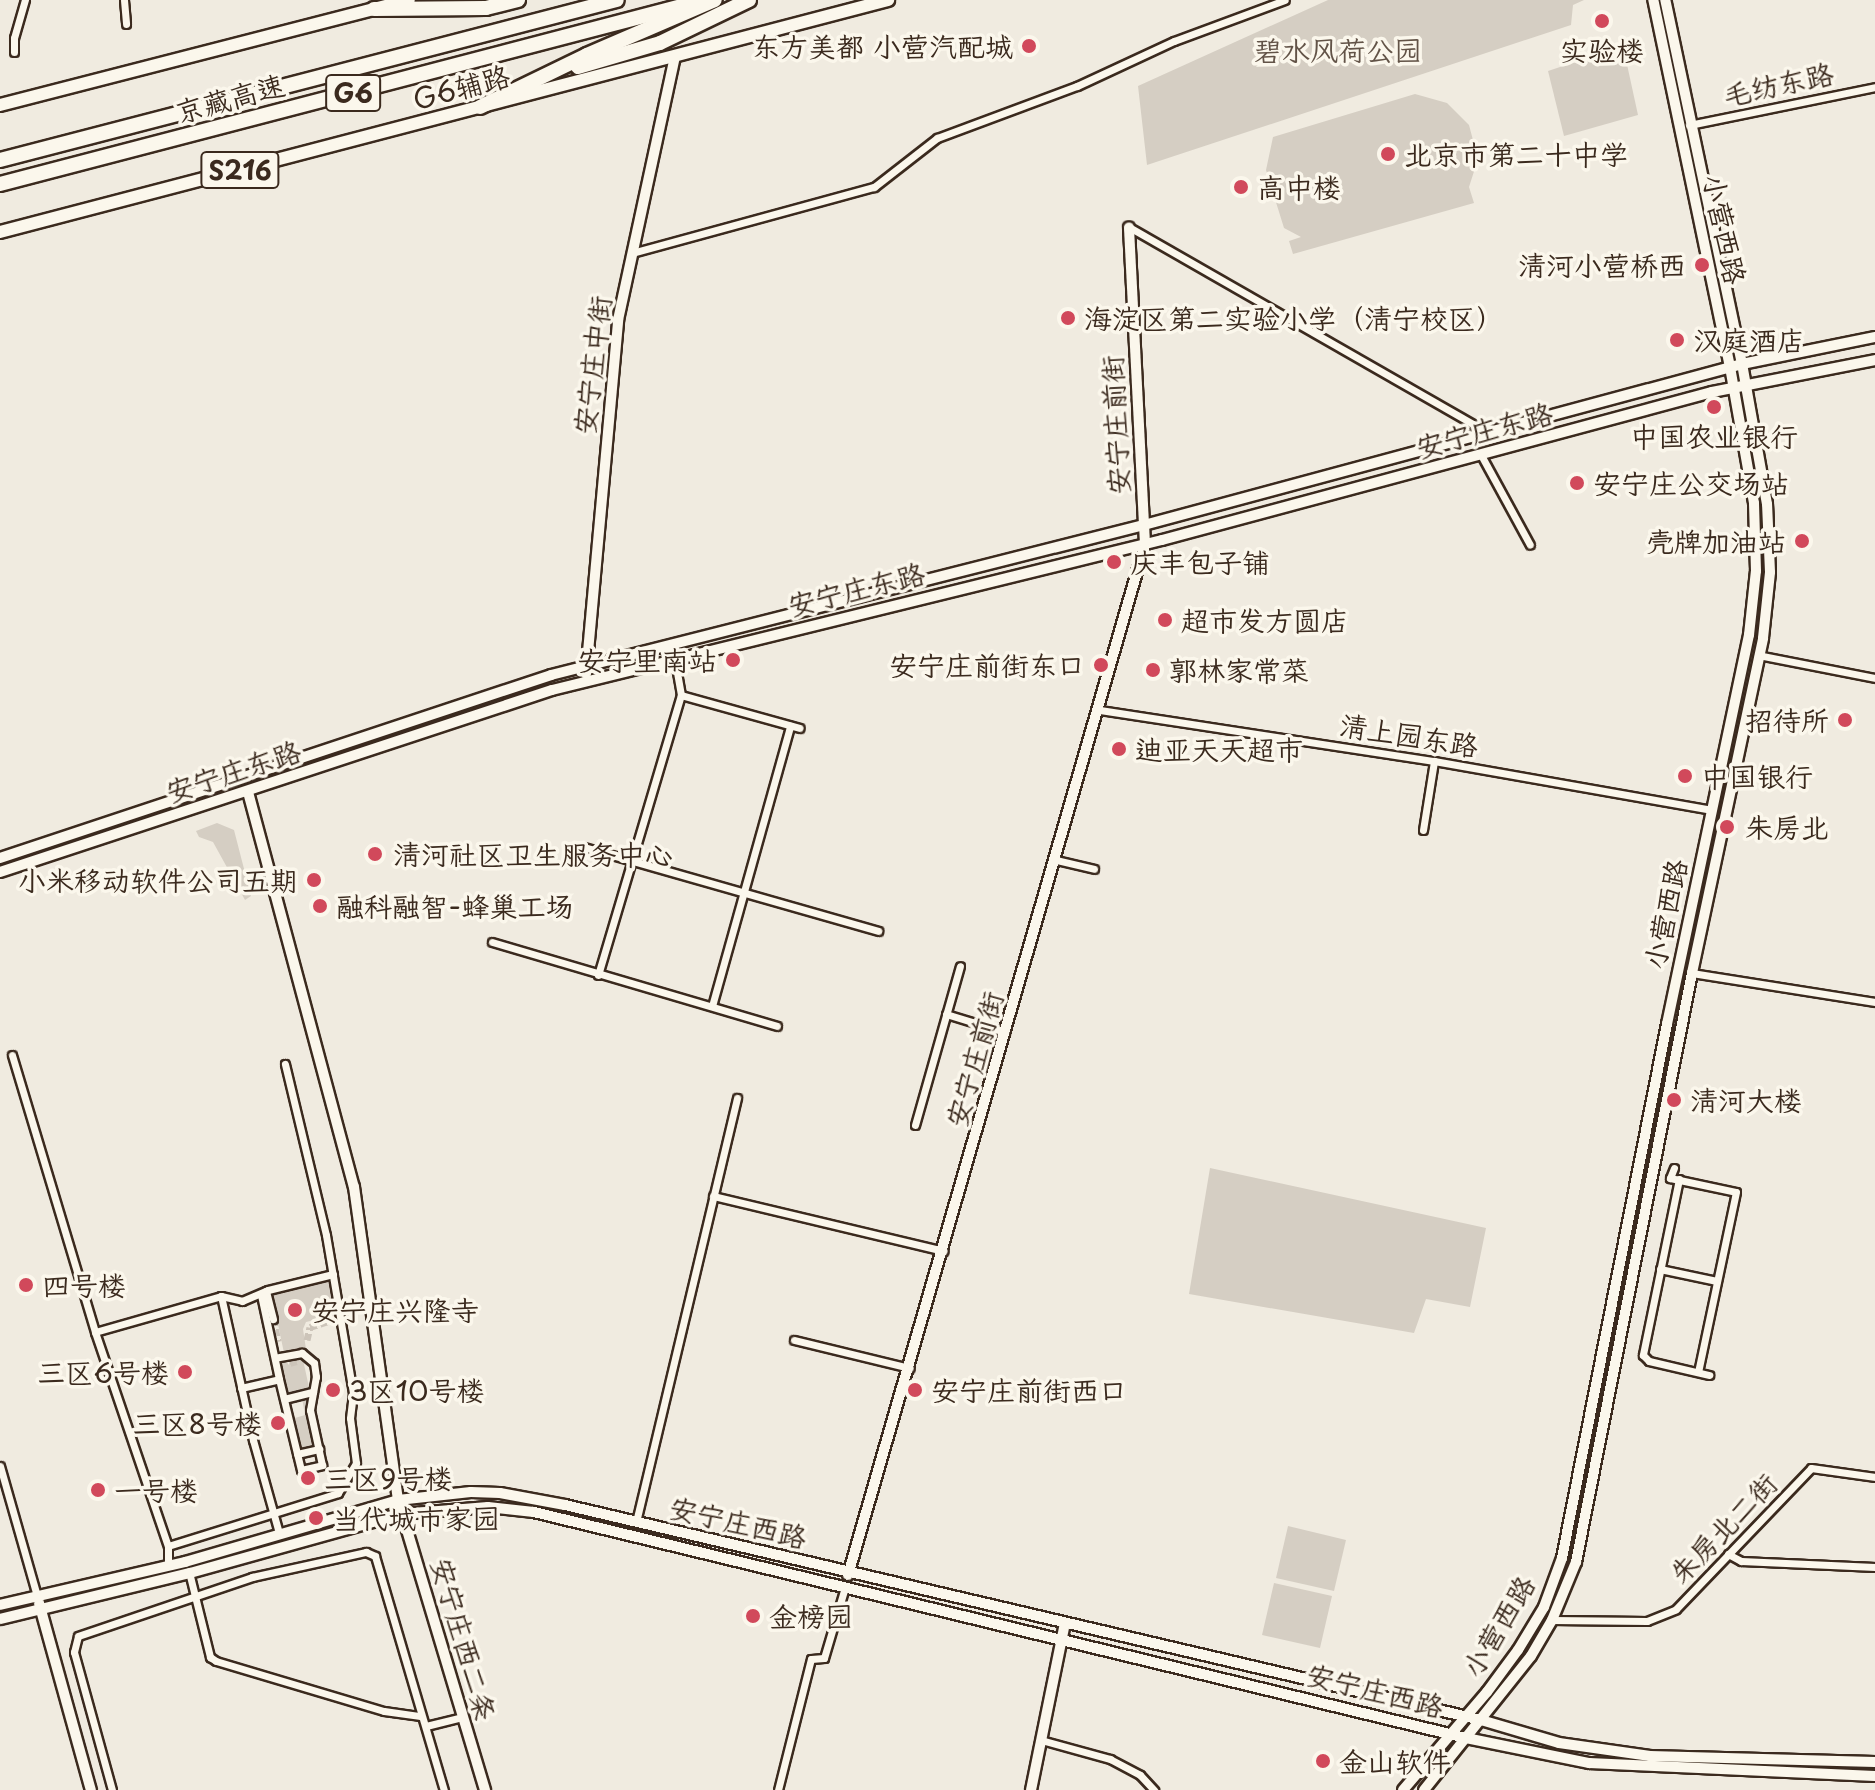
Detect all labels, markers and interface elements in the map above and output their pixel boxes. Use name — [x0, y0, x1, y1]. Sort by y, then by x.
marker: 实验楼 — [1593, 12, 1611, 30]
place label: 东方美都 小营汽配城 — [752, 29, 1013, 63]
park label: 碧水风荷公园 — [1254, 33, 1422, 67]
place label: 实验楼 — [1560, 33, 1644, 67]
marker: 东方美都 小营汽配城 — [1020, 37, 1038, 55]
street label: 毛纺东路 — [1720, 56, 1836, 112]
street label: G6辅路 — [409, 58, 513, 116]
street label: 京藏高速 — [172, 67, 288, 129]
road number: G6 — [325, 71, 381, 115]
place label: 北京市第二十中学 — [1404, 137, 1628, 171]
marker: 北京市第二十中学 — [1379, 145, 1397, 163]
road number: S216 — [200, 148, 280, 192]
place label: 高中楼 — [1257, 170, 1341, 204]
street label: 小营西路 — [1697, 171, 1753, 287]
marker: 高中楼 — [1232, 178, 1250, 196]
place label: 清河小营桥西 — [1518, 248, 1686, 282]
marker: 清河小营桥西 — [1693, 256, 1711, 274]
street label: 安宁庄中街 — [567, 293, 617, 437]
place label: 海淀区第二实验小学（清宁校区） — [1084, 301, 1504, 335]
marker: 海淀区第二实验小学（清宁校区） — [1059, 309, 1077, 327]
place label: 汉庭酒店 — [1693, 323, 1805, 357]
marker: 汉庭酒店 — [1668, 331, 1686, 349]
street label: 安宁庄前街 — [1095, 354, 1135, 496]
street label: 安宁庄东路 — [1412, 396, 1556, 464]
marker: 中国农业银行 — [1705, 398, 1723, 416]
place label: 中国农业银行 — [1630, 419, 1798, 453]
place label: 安宁庄公交场站 — [1593, 466, 1789, 500]
marker: 安宁庄公交场站 — [1568, 474, 1586, 492]
place label: 壳牌加油站 — [1646, 524, 1786, 558]
marker: 壳牌加油站 — [1793, 532, 1811, 550]
place label: 庆丰包子铺 — [1130, 545, 1270, 579]
marker: 庆丰包子铺 — [1105, 553, 1123, 571]
street label: 安宁庄东路 — [784, 556, 928, 622]
place label: 超市发方圆店 — [1181, 603, 1349, 637]
marker: 超市发方圆店 — [1156, 611, 1174, 629]
place label: 安宁里南站 — [577, 643, 717, 677]
place label: 安宁庄前街东口 — [889, 648, 1085, 682]
marker: 安宁里南站 — [724, 651, 742, 669]
place label: 郭林家常菜 — [1169, 653, 1309, 687]
marker: 安宁庄前街东口 — [1092, 656, 1110, 674]
marker: 郭林家常菜 — [1144, 661, 1162, 679]
place label: 招待所 — [1745, 703, 1829, 737]
street label: 清上园东路 — [1337, 707, 1481, 763]
marker: 招待所 — [1836, 711, 1854, 729]
place label: 迪亚天天超市 — [1135, 732, 1303, 766]
street label: 安宁庄东路 — [161, 733, 305, 809]
marker: 迪亚天天超市 — [1110, 740, 1128, 758]
place label: 中国银行 — [1701, 759, 1813, 793]
marker: 中国银行 — [1676, 767, 1694, 785]
place label: 朱房北 — [1745, 810, 1829, 844]
marker: 朱房北 — [1716, 816, 1738, 838]
place label: 清河社区卫生服务中心 — [393, 837, 673, 871]
marker: 清河社区卫生服务中心 — [364, 843, 386, 865]
street label: 小营西路 — [1637, 856, 1693, 972]
place label: 小米移动软件公司五期 — [18, 863, 298, 897]
marker: 小米移动软件公司五期 — [305, 871, 323, 889]
place label: 融科融智-蜂巢工场 — [336, 889, 573, 923]
marker: 融科融智-蜂巢工场 — [311, 897, 329, 915]
street label: 安宁庄前街 — [939, 987, 1009, 1131]
place label: 清河大楼 — [1690, 1083, 1802, 1117]
marker: 清河大楼 — [1665, 1091, 1683, 1109]
place label: 四号楼 — [42, 1268, 126, 1302]
marker: 四号楼 — [17, 1276, 35, 1294]
place label: 安宁庄兴隆寺 — [311, 1293, 479, 1327]
marker: 安宁庄兴隆寺 — [286, 1301, 304, 1319]
place label: 三区6号楼 — [37, 1355, 169, 1389]
marker: 三区6号楼 — [176, 1363, 194, 1381]
place label: 3区10号楼 — [349, 1373, 485, 1407]
place label: 安宁庄前街西口 — [931, 1373, 1127, 1407]
marker: 3区10号楼 — [324, 1381, 342, 1399]
marker: 安宁庄前街西口 — [906, 1381, 924, 1399]
place label: 三区8号楼 — [133, 1406, 262, 1440]
marker: 三区8号楼 — [269, 1414, 287, 1432]
place label: 三区9号楼 — [324, 1461, 452, 1495]
street label: 朱房北二街 — [1662, 1466, 1784, 1590]
marker: 三区9号楼 — [299, 1469, 317, 1487]
place label: 一号楼 — [114, 1473, 198, 1507]
marker: 一号楼 — [89, 1481, 107, 1499]
street label: 安宁庄西路 — [666, 1490, 810, 1554]
place label: 当代城市家园 — [332, 1501, 500, 1535]
marker: 当代城市家园 — [307, 1509, 325, 1527]
street label: 安宁庄西二条 — [425, 1554, 503, 1724]
street label: 小营西路 — [1455, 1569, 1541, 1683]
place label: 金榜园 — [769, 1599, 853, 1633]
marker: 金榜园 — [744, 1607, 762, 1625]
street label: 安宁庄西路 — [1303, 1657, 1447, 1723]
place label: 金山软件 — [1339, 1744, 1451, 1778]
marker: 金山软件 — [1314, 1752, 1332, 1770]

